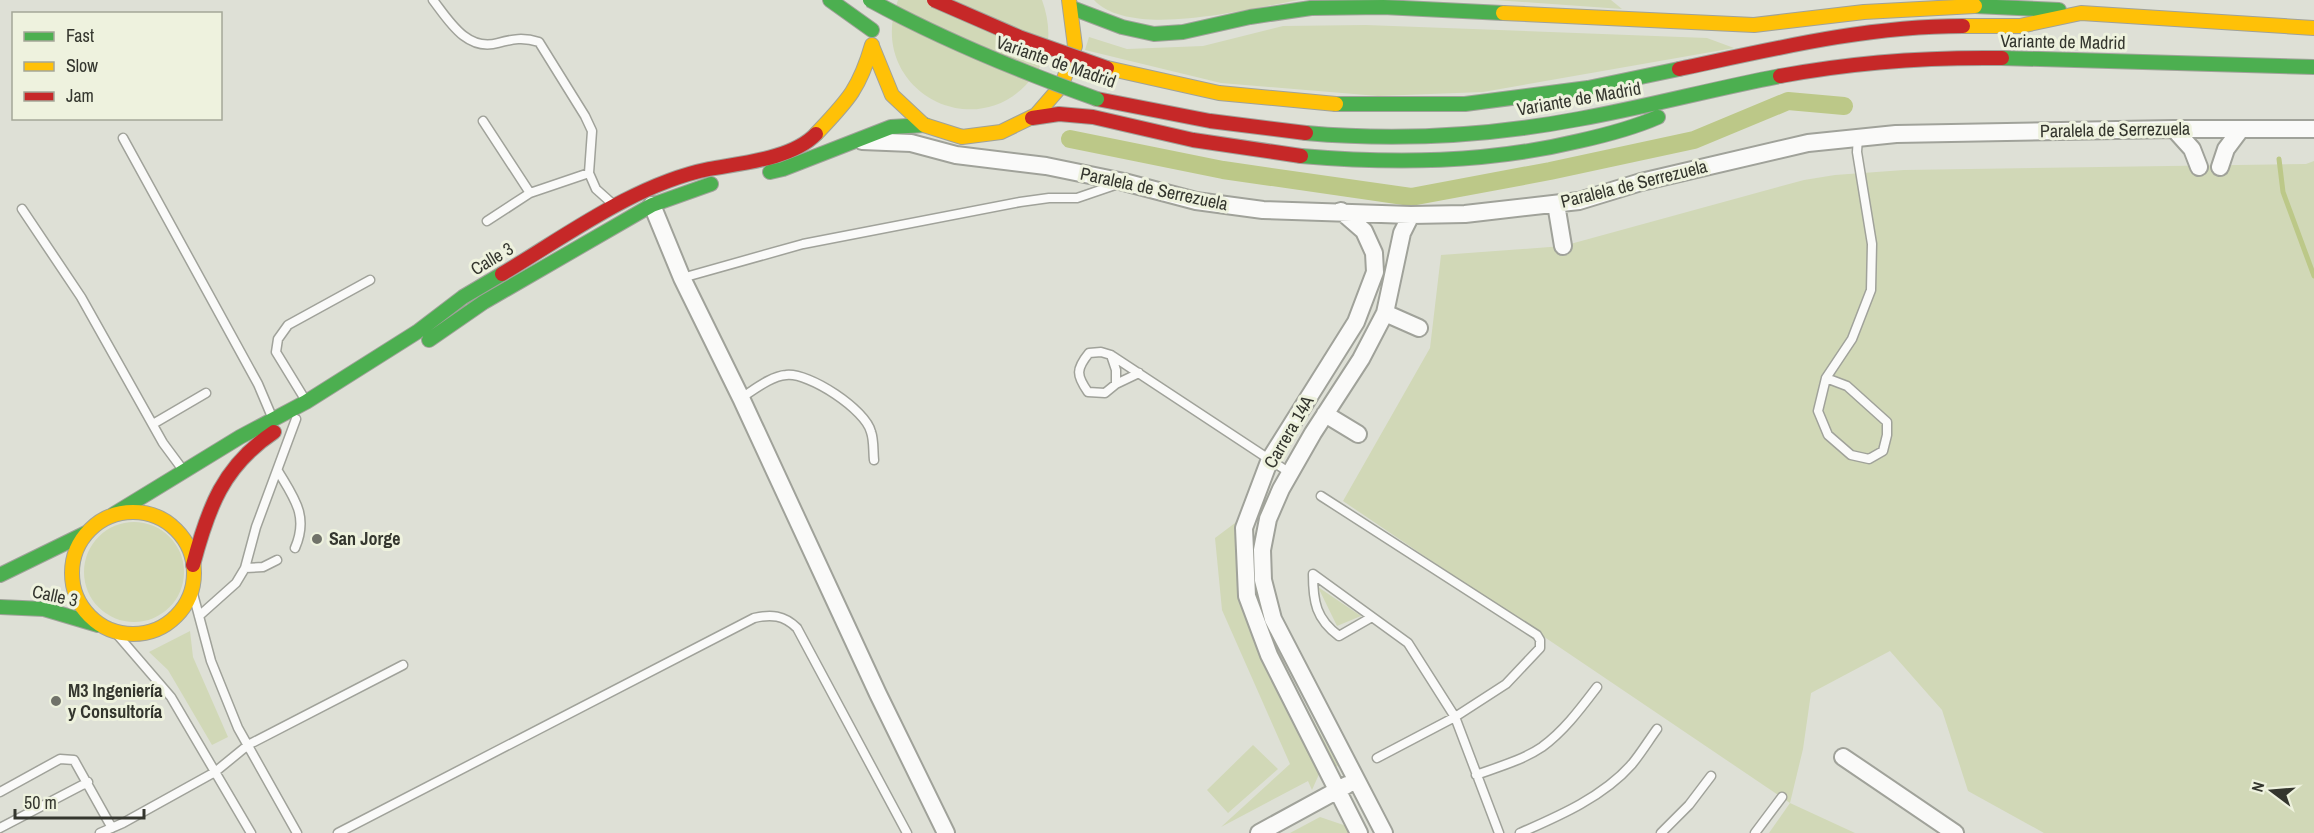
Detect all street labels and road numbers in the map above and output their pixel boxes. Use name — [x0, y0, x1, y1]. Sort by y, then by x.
street label: Variante de Madrid — [2000, 28, 2126, 55]
street label: Variante de Madrid — [993, 29, 1119, 94]
street label: Variante de Madrid — [1515, 75, 1643, 122]
street label: Paralela de Serrezuela — [2040, 116, 2190, 143]
street label: Paralela de Serrezuela — [1558, 153, 1710, 214]
street label: Paralela de Serrezuela — [1078, 161, 1230, 216]
street label: Calle 3 — [466, 236, 518, 281]
street label: Carrera 14A — [1258, 391, 1320, 473]
street label: Calle 3 — [30, 579, 80, 613]

